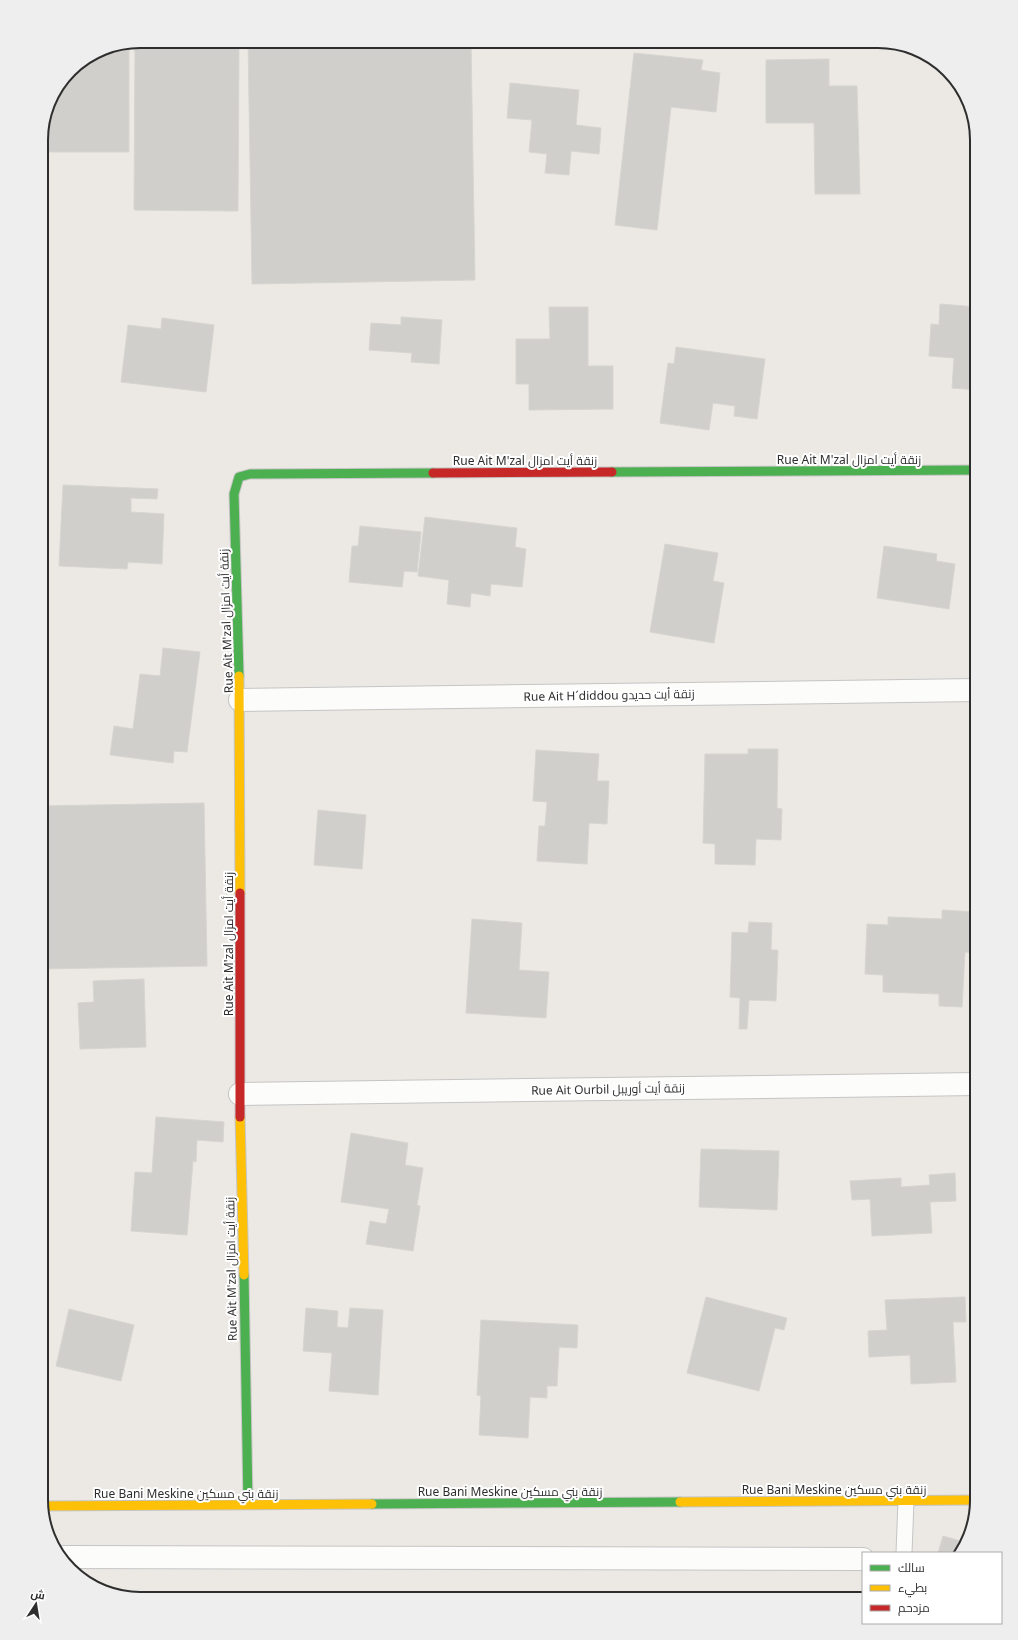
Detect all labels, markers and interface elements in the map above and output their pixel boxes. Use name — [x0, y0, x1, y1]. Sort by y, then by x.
street label: Rue Ait M'zal زنقة أيت امزال — [777, 451, 921, 468]
street label: Rue Ait M'zal زنقة أيت امزال — [453, 452, 597, 469]
street label: Rue Ait M'zal زنقة أيت امزال — [215, 549, 237, 693]
street label: Rue Ait H´diddou زنقة أيت حديدو — [523, 685, 695, 705]
street label: Rue Ait M'zal زنقة أيت امزال — [220, 872, 237, 1016]
street label: Rue Ait Ourbil زنقة أيت أوريبل — [531, 1079, 685, 1099]
street label: Rue Ait M'zal زنقة أيت امزال — [221, 1197, 241, 1341]
street label: Rue Bani Meskine زنقة بني مسكين — [742, 1481, 926, 1500]
street label: Rue Bani Meskine زنقة بني مسكين — [418, 1483, 602, 1502]
street label: Rue Bani Meskine زنقة بني مسكين — [94, 1485, 278, 1504]
legend — [862, 1552, 1002, 1624]
text: سالك — [898, 1559, 925, 1576]
text: بطيء — [898, 1579, 927, 1598]
north arrow — [16, 1584, 56, 1624]
text: ش — [30, 1585, 47, 1603]
text: مزدحم — [898, 1599, 930, 1616]

